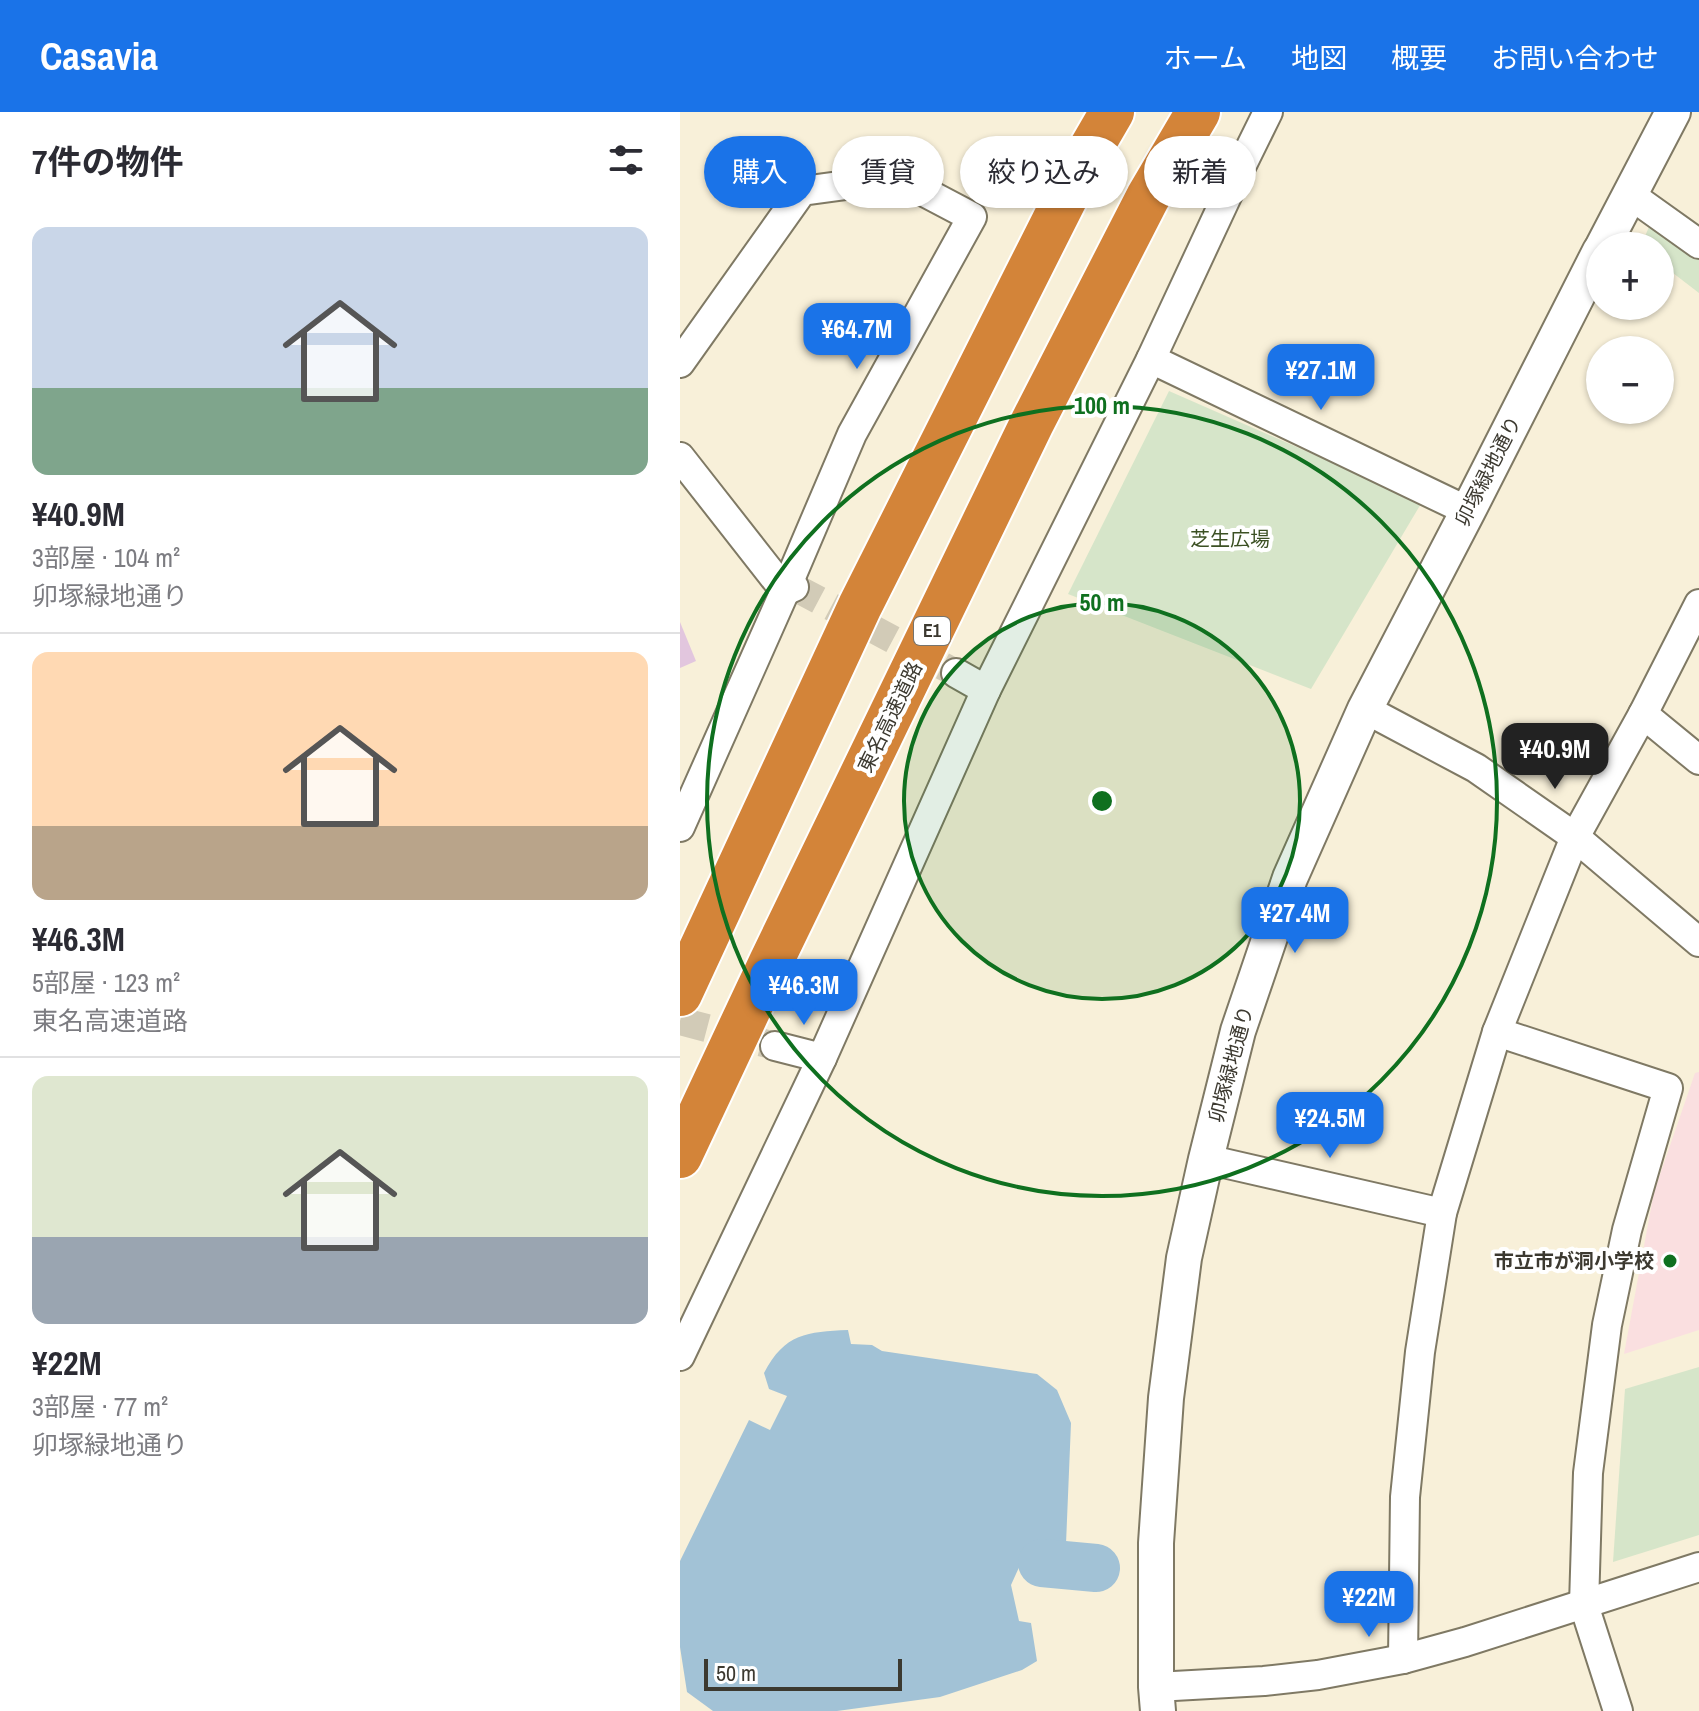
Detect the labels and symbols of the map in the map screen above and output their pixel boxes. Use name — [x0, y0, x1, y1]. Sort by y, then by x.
pin: ¥64.7M — [792, 303, 922, 371]
pin: ¥27.1M — [1256, 344, 1386, 412]
text: 100 m — [1074, 389, 1130, 421]
street label: 卯塚緑地通り — [1448, 411, 1527, 530]
park label: 芝生広場 — [1190, 525, 1270, 552]
text: 50 m — [1080, 586, 1124, 618]
road number: E1 — [914, 617, 950, 645]
street label: 東名高速道路 — [851, 657, 928, 777]
pin: ¥40.9M — [1490, 723, 1620, 791]
centre of rings — [1088, 787, 1116, 815]
pin: ¥27.4M — [1230, 887, 1360, 955]
pin: ¥46.3M — [739, 959, 869, 1027]
street label: 卯塚緑地通り — [1202, 1002, 1259, 1125]
pin: ¥24.5M — [1265, 1092, 1395, 1160]
place label: 市立市が洞小学校 — [1494, 1247, 1654, 1274]
marker: 市立市が洞小学校 — [1661, 1252, 1679, 1270]
pin: ¥22M — [1322, 1571, 1416, 1639]
scale bar — [704, 1655, 902, 1691]

